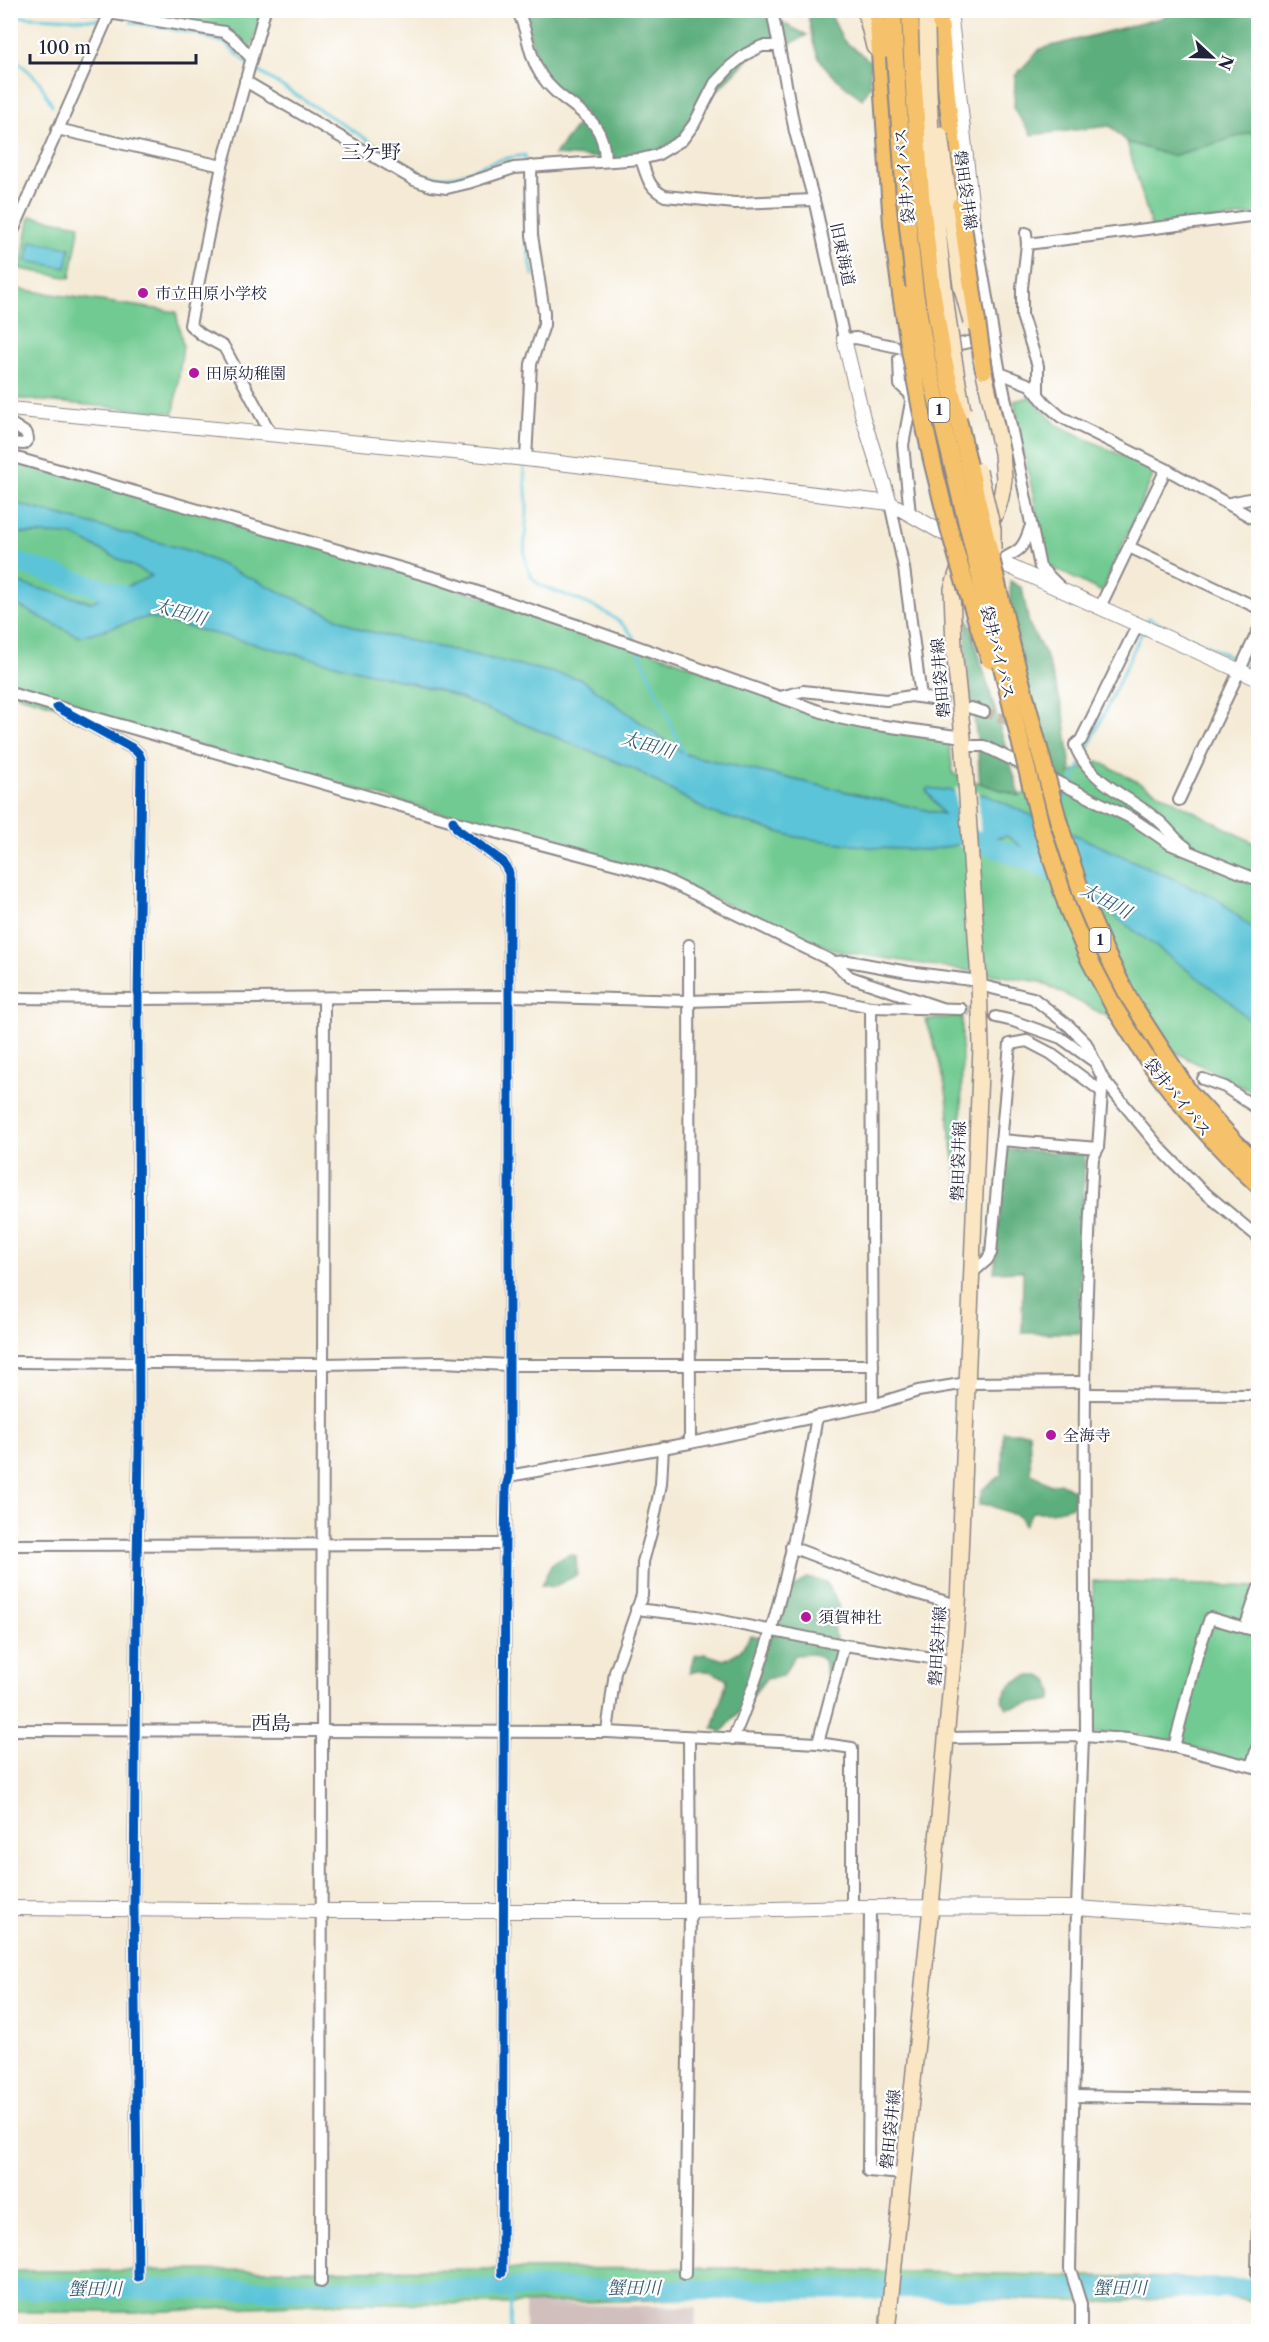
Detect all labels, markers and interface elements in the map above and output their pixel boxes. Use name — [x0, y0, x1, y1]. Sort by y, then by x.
scale bar — [30, 27, 196, 65]
north arrow — [1182, 27, 1242, 87]
text: 100 m — [39, 37, 91, 59]
text: N — [1214, 52, 1238, 73]
street label: 袋井バイパス — [890, 127, 918, 225]
district label: 三ケ野 — [341, 140, 401, 164]
street label: 磐田袋井線 — [951, 149, 981, 231]
street label: 旧東海道 — [827, 221, 859, 287]
place label: 市立田原小学校 — [155, 283, 267, 303]
marker: 市立田原小学校 — [136, 286, 150, 300]
place label: 田原幼稚園 — [206, 363, 286, 383]
marker: 田原幼稚園 — [187, 366, 201, 380]
road number: 1 — [928, 398, 950, 422]
water label: 太田川 — [151, 594, 211, 631]
street label: 袋井バイパス — [977, 603, 1019, 701]
street label: 磐田袋井線 — [927, 637, 953, 719]
water label: 太田川 — [619, 727, 679, 764]
water label: 太田川 — [1077, 879, 1137, 924]
road number: 1 — [1090, 928, 1110, 952]
street label: 袋井バイパス — [1140, 1054, 1216, 1140]
street label: 磐田袋井線 — [947, 1121, 969, 1201]
place label: 全海寺 — [1063, 1425, 1111, 1445]
marker: 全海寺 — [1044, 1428, 1058, 1442]
street label: 磐田袋井線 — [924, 1605, 950, 1687]
place label: 須賀神社 — [818, 1607, 882, 1627]
marker: 須賀神社 — [799, 1610, 813, 1624]
district label: 西島 — [251, 1711, 291, 1735]
street label: 磐田袋井線 — [876, 2088, 904, 2170]
water label: 蟹田川 — [607, 2277, 663, 2299]
water label: 蟹田川 — [1093, 2277, 1149, 2299]
water label: 蟹田川 — [68, 2278, 124, 2300]

